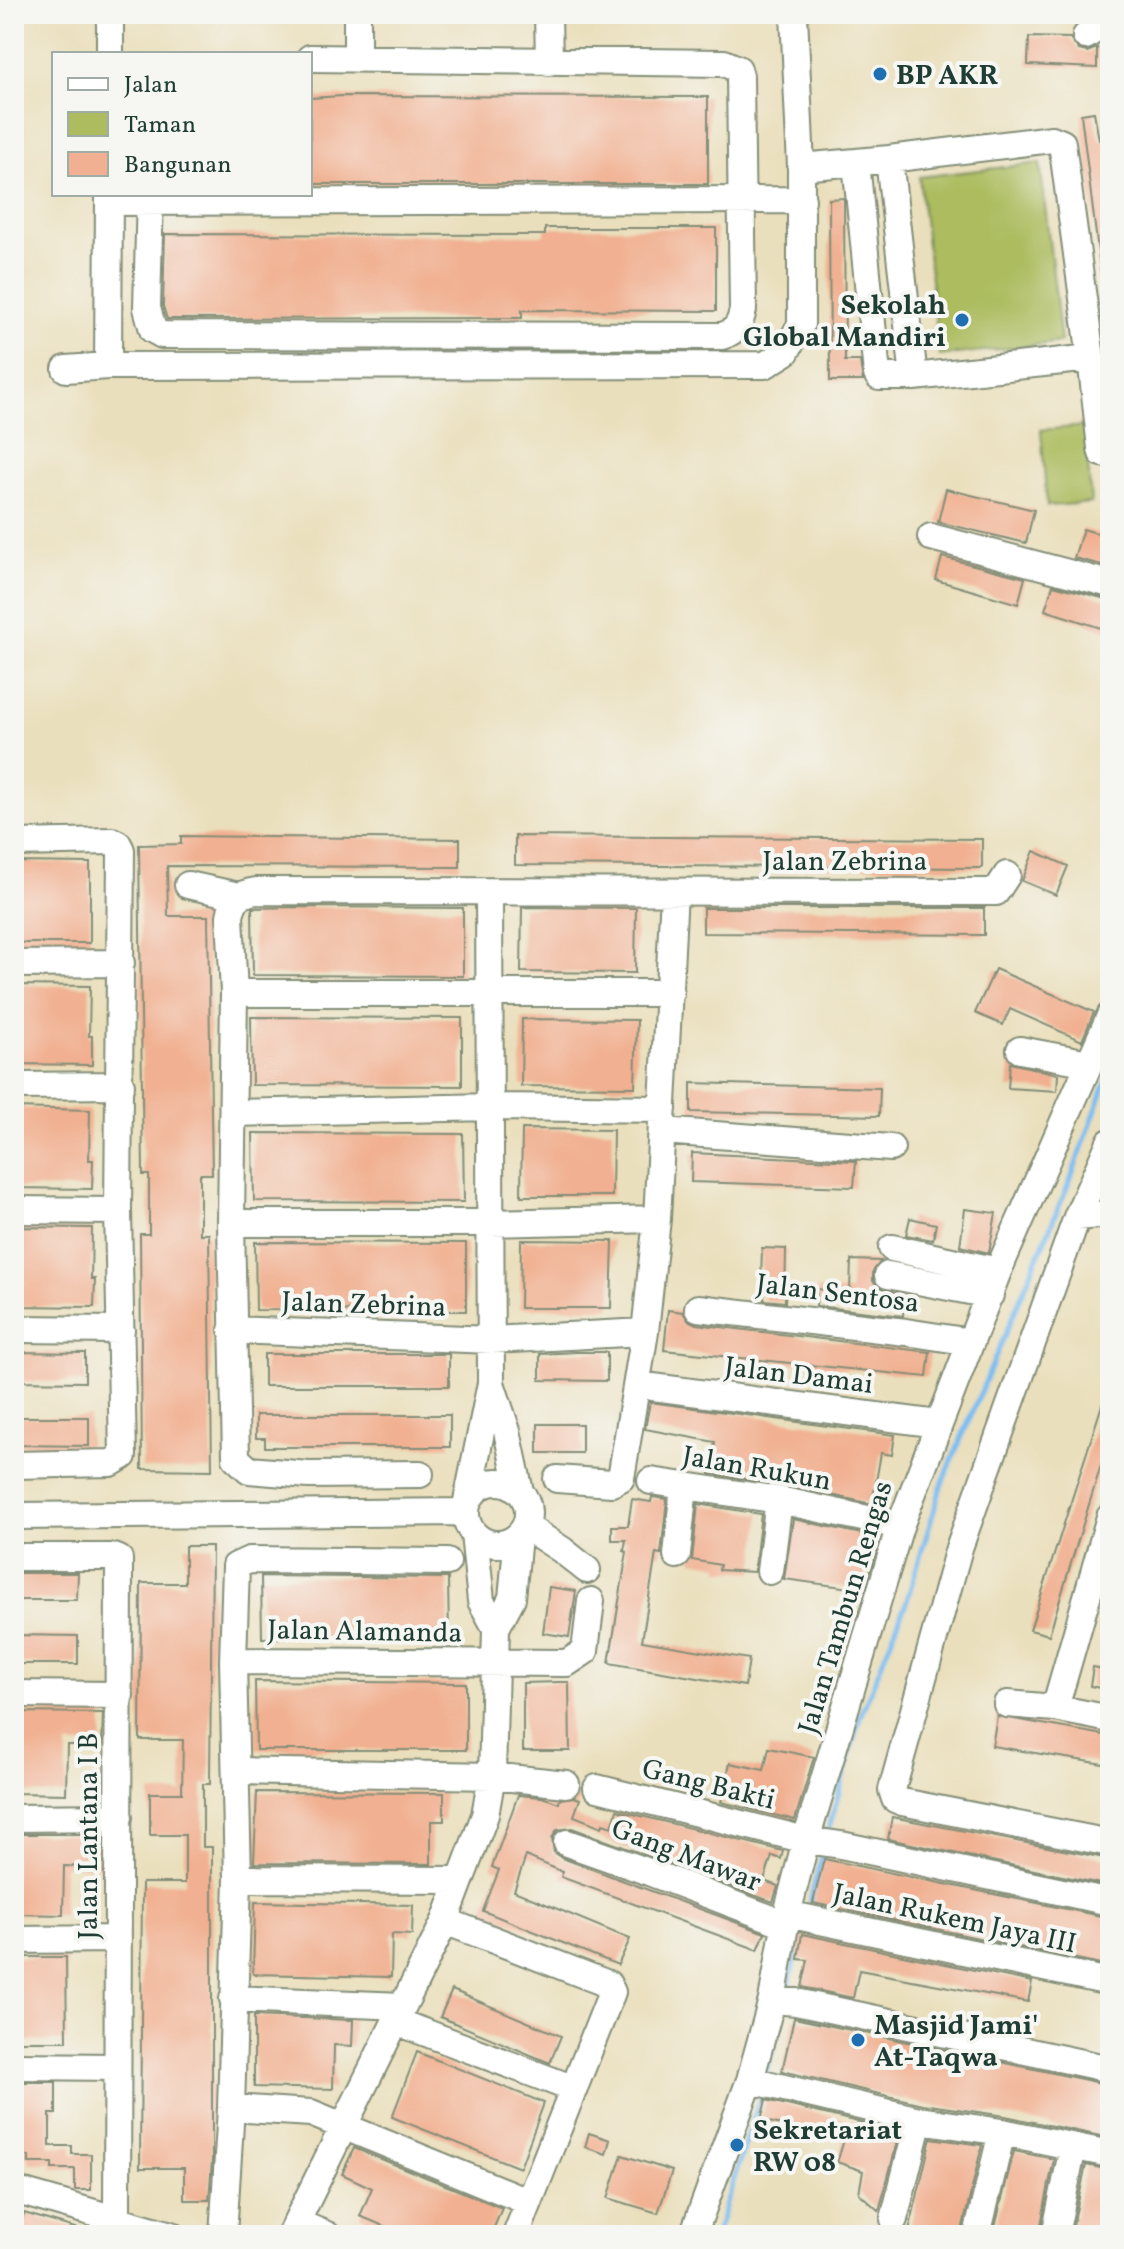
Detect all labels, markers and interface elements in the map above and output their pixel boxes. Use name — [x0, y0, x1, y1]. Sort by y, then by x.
legend — [52, 52, 312, 196]
place label: BP AKR — [896, 57, 998, 96]
marker: BP AKR — [871, 65, 889, 83]
text: Jalan — [124, 69, 177, 103]
text: Taman — [124, 109, 196, 143]
text: Bangunan — [124, 149, 232, 183]
place label: Sekolah Global Mandiri — [743, 287, 946, 358]
marker: Sekolah Global Mandiri — [953, 311, 971, 329]
street label: Jalan Zebrina — [763, 843, 927, 882]
street label: Jalan Sentosa — [754, 1265, 921, 1324]
street label: Jalan Zebrina — [281, 1283, 447, 1328]
street label: Jalan Damai — [722, 1348, 875, 1405]
street label: Jalan Rukun — [679, 1437, 834, 1502]
street label: Jalan Tambun Rengas — [789, 1476, 903, 1739]
street label: Jalan Alamanda — [267, 1611, 463, 1654]
street label: Jalan Lantana I B — [70, 1732, 109, 1940]
street label: Gang Bakti — [638, 1750, 779, 1821]
street label: Gang Mawar — [606, 1810, 767, 1903]
street label: Jalan Rukem Jaya III — [829, 1875, 1080, 1964]
place label: Masjid Jami' At-Taqwa — [874, 2007, 1038, 2078]
marker: Masjid Jami' At-Taqwa — [849, 2031, 867, 2049]
place label: Sekretariat RW 08 — [753, 2112, 902, 2183]
marker: Sekretariat RW 08 — [728, 2136, 746, 2154]

